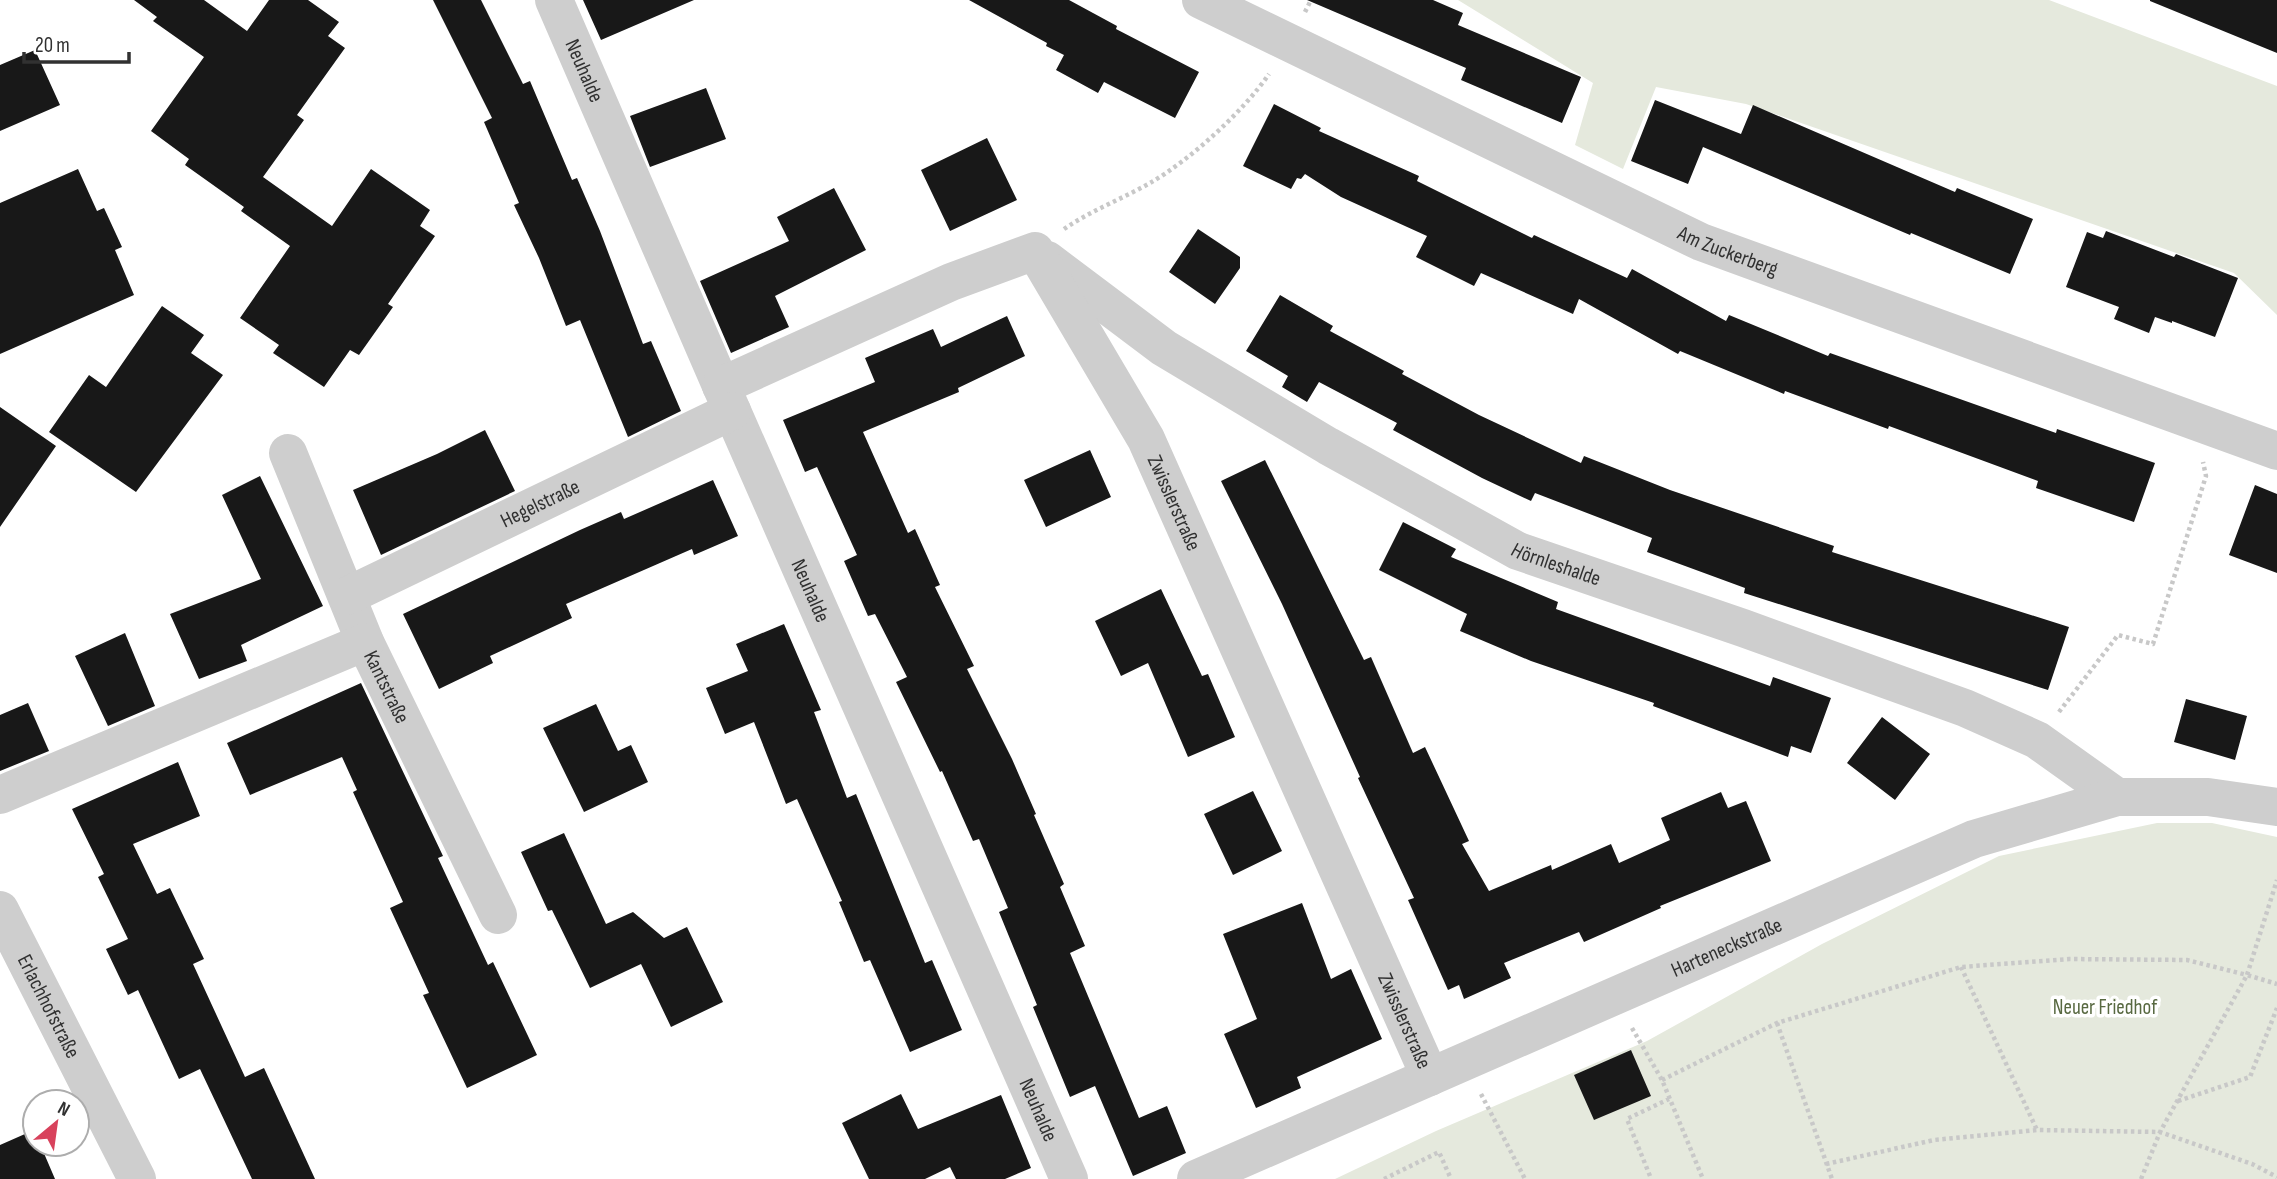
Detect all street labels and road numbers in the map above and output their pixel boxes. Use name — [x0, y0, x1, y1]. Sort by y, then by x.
street label: Neuhalde — [560, 36, 609, 106]
street label: Am Zuckerberg — [1673, 220, 1781, 282]
street label: Zwisslerstraße — [1142, 451, 1206, 555]
street label: Hegelstraße — [496, 474, 584, 533]
street label: Hörnleshalde — [1507, 538, 1604, 591]
street label: Neuhalde — [786, 555, 835, 626]
street label: Kantstraße — [358, 647, 415, 728]
street label: Harteneckstraße — [1668, 912, 1786, 983]
street label: Erlachhofstraße — [12, 951, 85, 1062]
street label: Zwisslerstraße — [1372, 969, 1437, 1073]
street label: Neuhalde — [1013, 1075, 1063, 1145]

